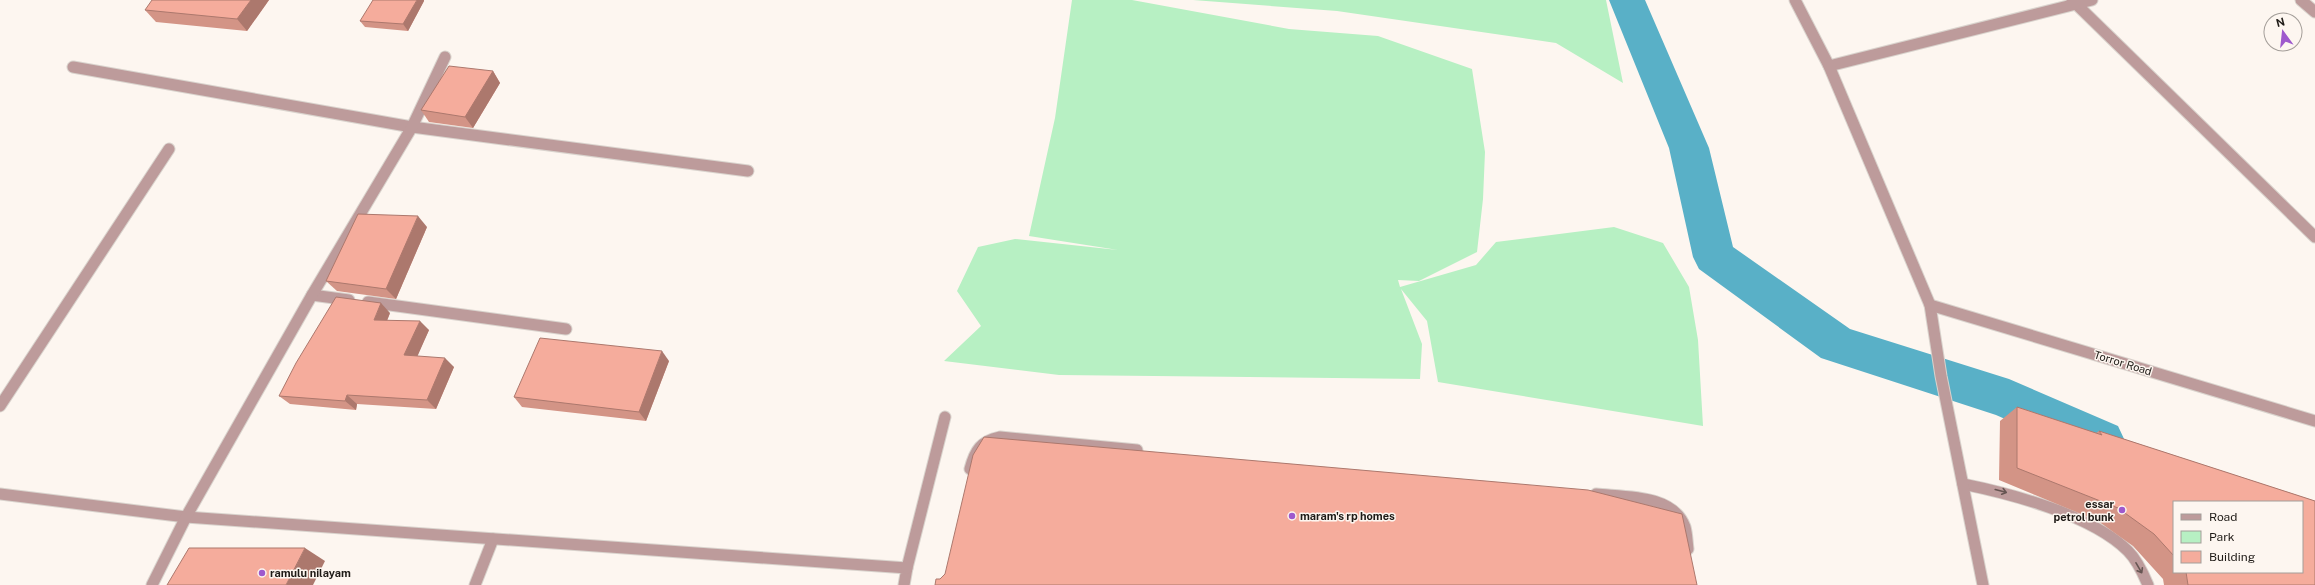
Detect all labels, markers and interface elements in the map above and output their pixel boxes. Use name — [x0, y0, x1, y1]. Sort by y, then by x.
north arrow — [2263, 12, 2303, 52]
text: N — [2275, 15, 2286, 29]
street label: Torror Road — [2093, 349, 2153, 377]
one-way arrow — [1994, 488, 2007, 496]
place label: essar petrol bunk — [2053, 498, 2115, 523]
legend — [2173, 501, 2303, 573]
marker: essar petrol bunk — [2117, 505, 2127, 515]
place label: maram's rp homes — [1300, 510, 1395, 522]
text: Road — [2209, 510, 2237, 524]
marker: maram's rp homes — [1287, 511, 1297, 521]
text: Park — [2209, 530, 2235, 544]
text: Building — [2209, 550, 2255, 564]
one-way arrow — [2136, 562, 2144, 574]
place label: ramulu nilayam — [270, 567, 351, 579]
marker: ramulu nilayam — [257, 568, 267, 578]

